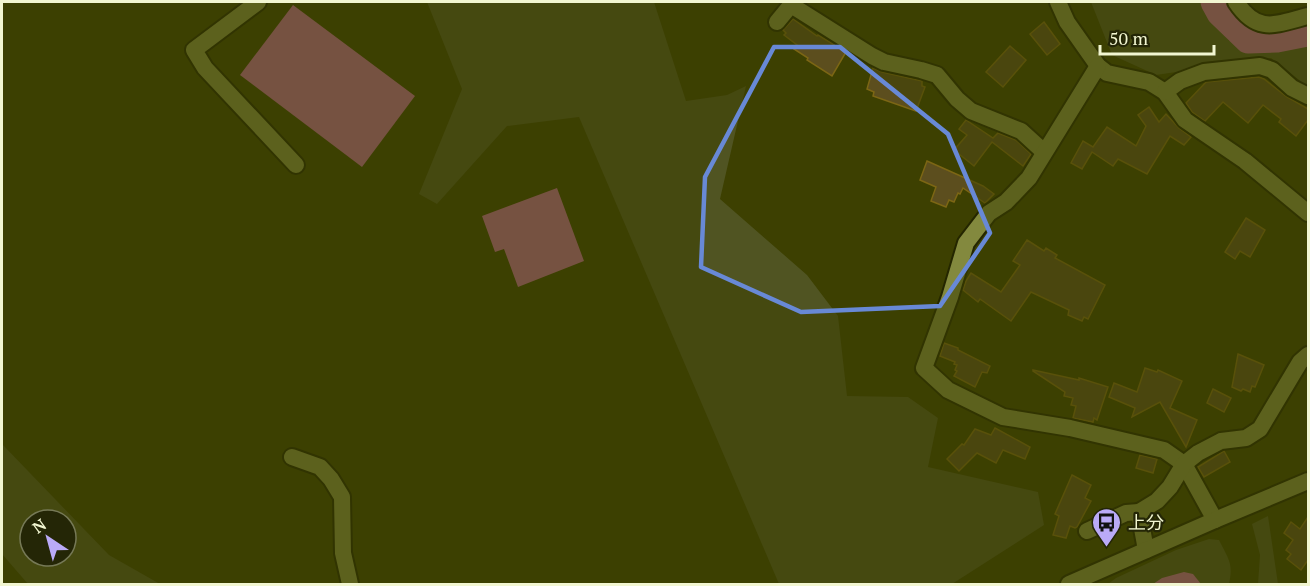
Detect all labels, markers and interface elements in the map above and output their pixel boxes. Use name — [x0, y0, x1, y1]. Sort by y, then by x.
scale bar — [1100, 18, 1214, 56]
text: 50 m — [1109, 26, 1149, 50]
bus stop icon: 上分 — [1091, 506, 1123, 548]
north arrow — [18, 508, 78, 568]
place label: 上分 — [1128, 510, 1164, 534]
text: N — [28, 513, 51, 538]

